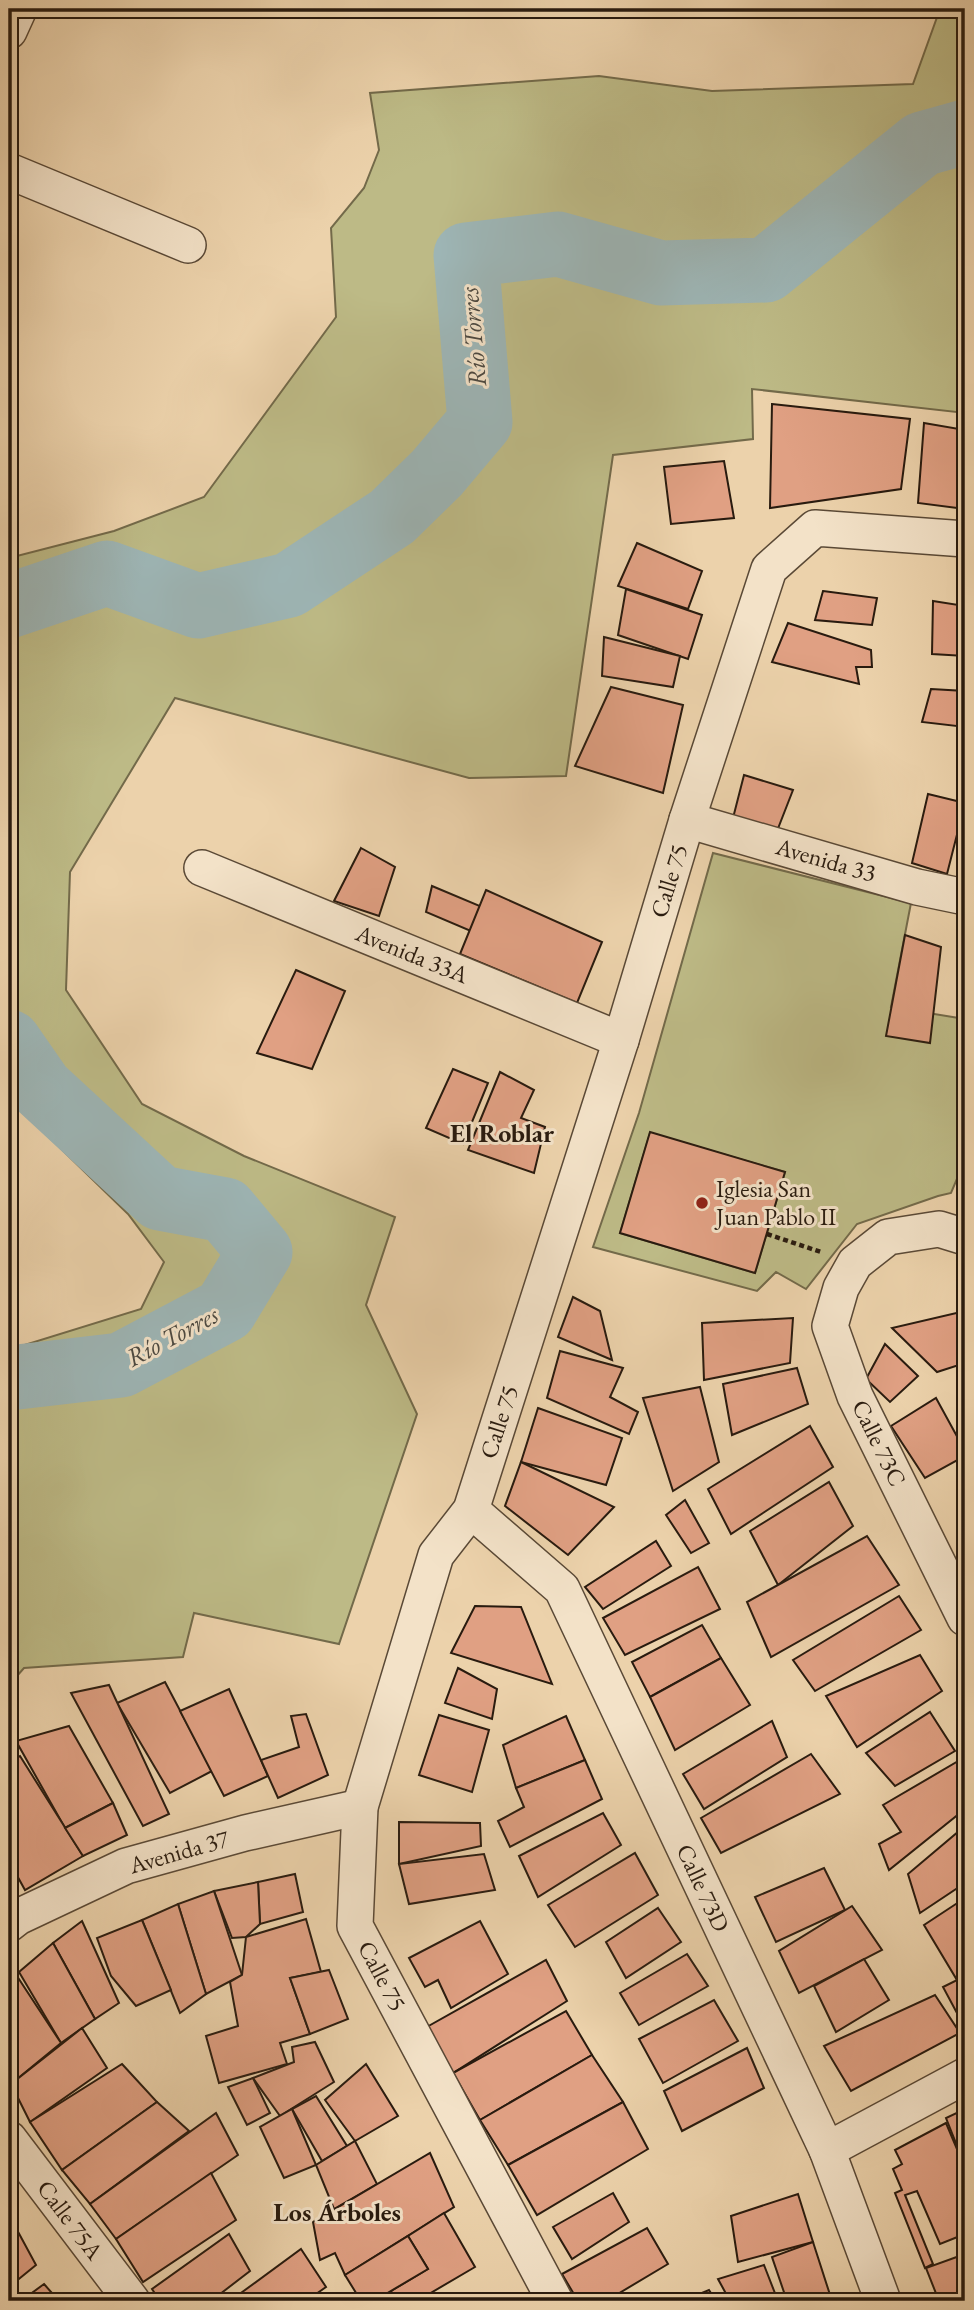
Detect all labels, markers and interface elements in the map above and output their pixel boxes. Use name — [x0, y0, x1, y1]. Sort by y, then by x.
water label: Río Torres — [452, 285, 494, 388]
street label: Avenida 33 — [772, 830, 880, 889]
street label: Calle 75 — [643, 840, 694, 921]
street label: Avenida 33A — [350, 917, 473, 990]
district label: El Roblar — [450, 1116, 554, 1150]
place label: Iglesia San Juan Pablo II — [714, 1173, 836, 1232]
marker: Iglesia San Juan Pablo II — [694, 1195, 710, 1211]
water label: Río Torres — [120, 1297, 225, 1374]
street label: Calle 75 — [472, 1381, 525, 1462]
street label: Calle 73C — [845, 1394, 914, 1491]
street label: Avenida 37 — [124, 1822, 233, 1881]
street label: Calle 73D — [670, 1839, 737, 1937]
street label: Calle 75 — [351, 1935, 414, 2016]
street label: Calle 75A — [30, 2174, 111, 2266]
district label: Los Árboles — [273, 2195, 401, 2229]

